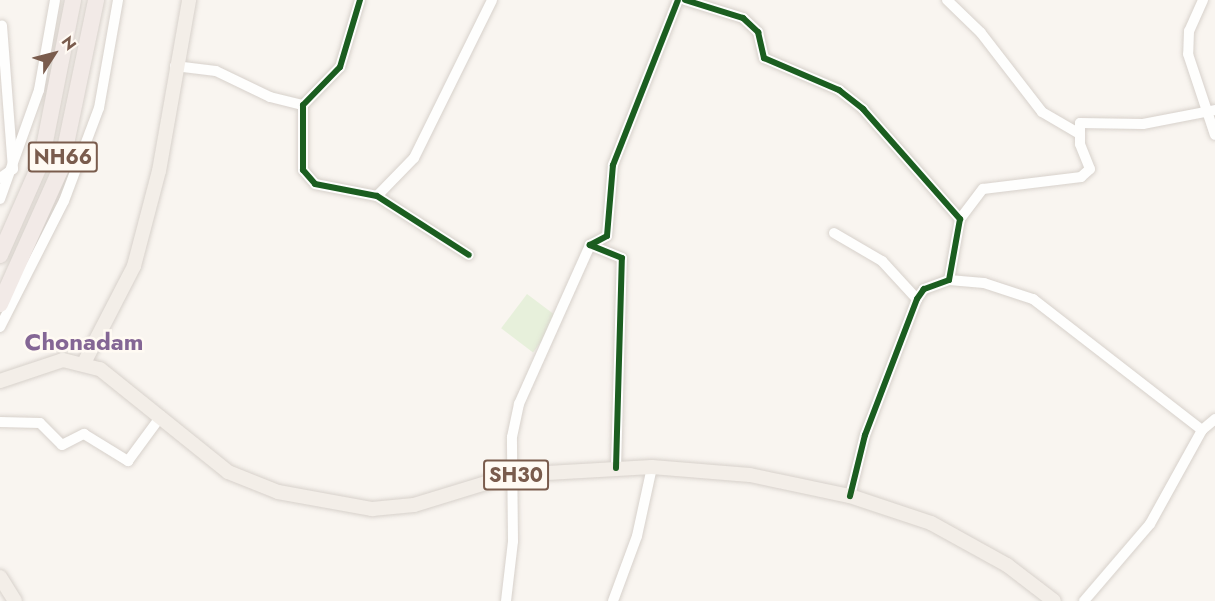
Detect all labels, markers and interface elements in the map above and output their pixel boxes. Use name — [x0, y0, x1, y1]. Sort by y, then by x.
north arrow — [24, 24, 84, 84]
text: N — [56, 31, 82, 55]
road number: NH66 — [27, 140, 99, 174]
district label: Chonadam — [25, 328, 143, 356]
road number: SH30 — [483, 458, 549, 492]

